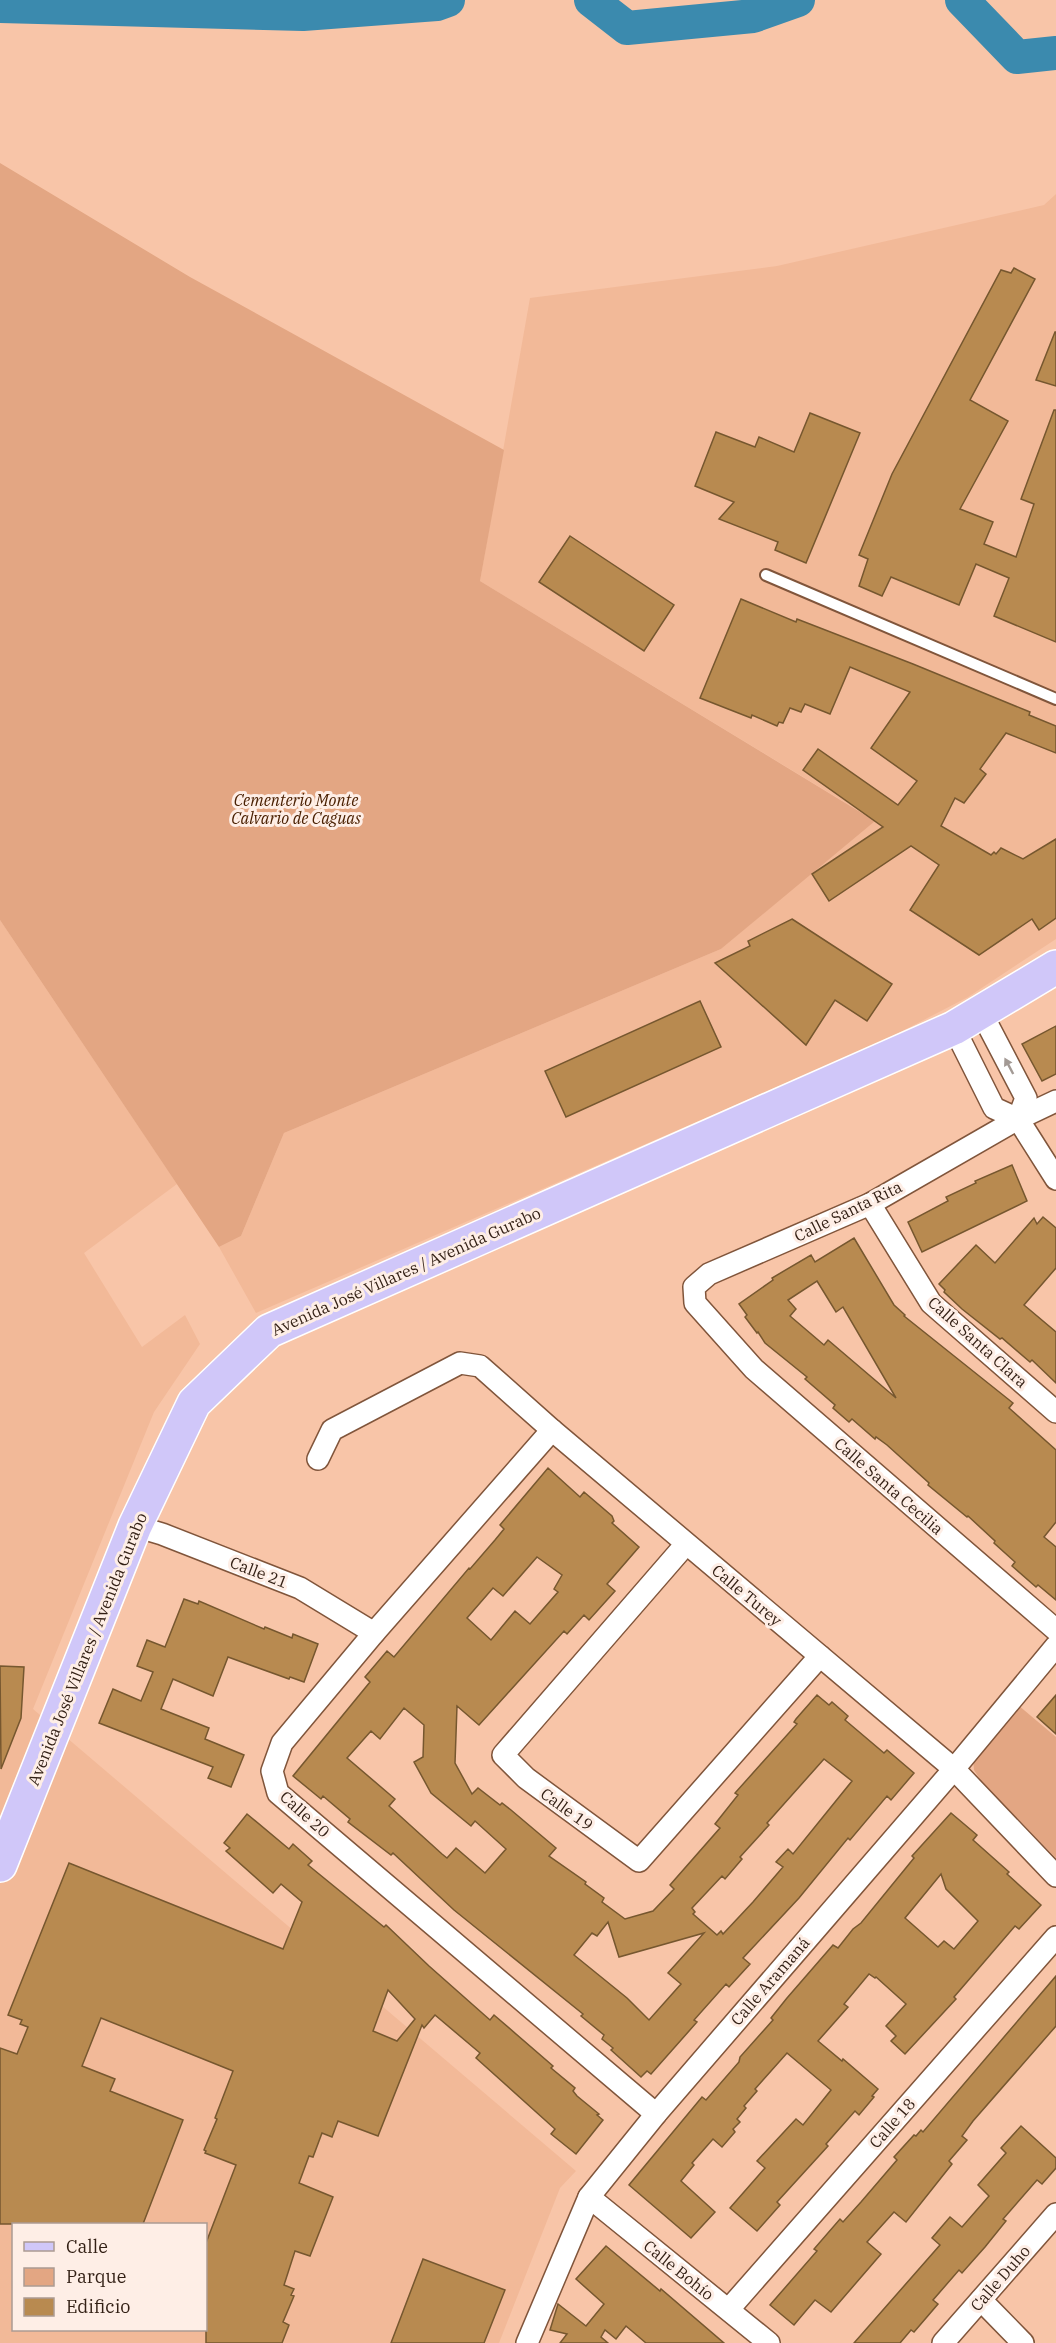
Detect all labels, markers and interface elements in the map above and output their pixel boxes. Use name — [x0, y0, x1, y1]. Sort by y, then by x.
park label: Cementerio Monte Calvario de Caguas — [231, 790, 361, 828]
one-way arrow — [1004, 1057, 1014, 1074]
street label: Calle Santa Rita — [791, 1176, 905, 1246]
street label: Avenida José Villares / Avenida Gurabo — [268, 1202, 544, 1340]
street label: Calle Santa Clara — [924, 1292, 1032, 1392]
street label: Calle Santa Cecilia — [830, 1433, 948, 1539]
street label: Avenida José Villares / Avenida Gurabo — [23, 1510, 151, 1788]
street label: Calle 21 — [227, 1552, 291, 1592]
street label: Calle Turey — [708, 1560, 786, 1630]
street label: Calle 19 — [537, 1783, 597, 1835]
street label: Calle 20 — [276, 1786, 334, 1842]
street label: Calle Aramaná — [726, 1933, 814, 2029]
street label: Calle 18 — [865, 2094, 919, 2152]
legend — [12, 2223, 207, 2331]
text: Calle — [66, 2235, 108, 2258]
street label: Calle Bohío — [640, 2236, 718, 2304]
street label: Calle Duho — [966, 2241, 1034, 2315]
text: Parque — [66, 2265, 126, 2288]
text: Edificio — [66, 2295, 130, 2318]

